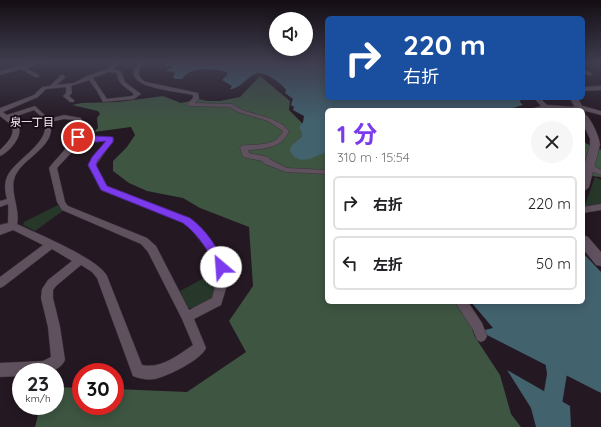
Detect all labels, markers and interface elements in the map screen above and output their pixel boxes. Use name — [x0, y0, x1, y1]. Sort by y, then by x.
map controls — [269, 12, 313, 56]
button: sound — [269, 12, 313, 56]
text: 220 m — [403, 27, 486, 62]
icon: right — [337, 32, 389, 84]
text: 右折 — [403, 65, 439, 88]
district label: 泉一丁目 — [10, 115, 54, 129]
text: 1 分 — [337, 119, 377, 149]
pin — [61, 120, 95, 154]
button: close — [531, 121, 573, 163]
icon: arrive — [67, 126, 89, 148]
text: 310 m · 15:54 — [337, 149, 410, 165]
icon: right — [339, 192, 361, 214]
text: 220 m — [528, 194, 571, 213]
text: 右折 — [373, 195, 403, 214]
position arrow — [200, 246, 242, 288]
icon: left — [339, 252, 361, 274]
text: 50 m — [536, 254, 571, 273]
text: 左折 — [373, 255, 403, 274]
speed limit sign: 30 — [72, 363, 124, 415]
text: 23 — [27, 371, 49, 396]
text: km/h — [25, 392, 51, 405]

